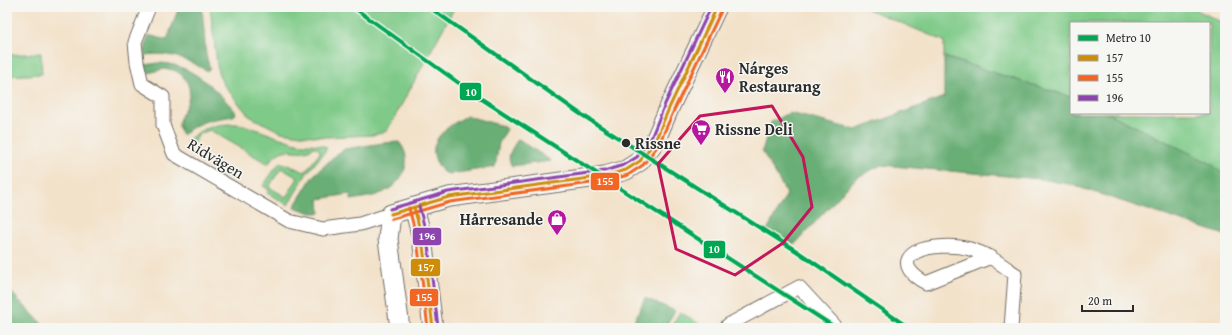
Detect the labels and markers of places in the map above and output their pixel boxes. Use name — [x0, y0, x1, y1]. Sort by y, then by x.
place label: Nárges Restaurang — [739, 56, 821, 98]
restaurant icon: Nárges Restaurang — [714, 66, 736, 94]
place label: Rissne Deli — [715, 117, 793, 141]
supermarket icon: Rissne Deli — [690, 118, 712, 146]
place label: Rissne — [635, 131, 681, 155]
marker: Rissne — [620, 137, 632, 149]
place label: Hårresande — [460, 207, 543, 231]
shop icon: Hårresande — [546, 208, 568, 236]

